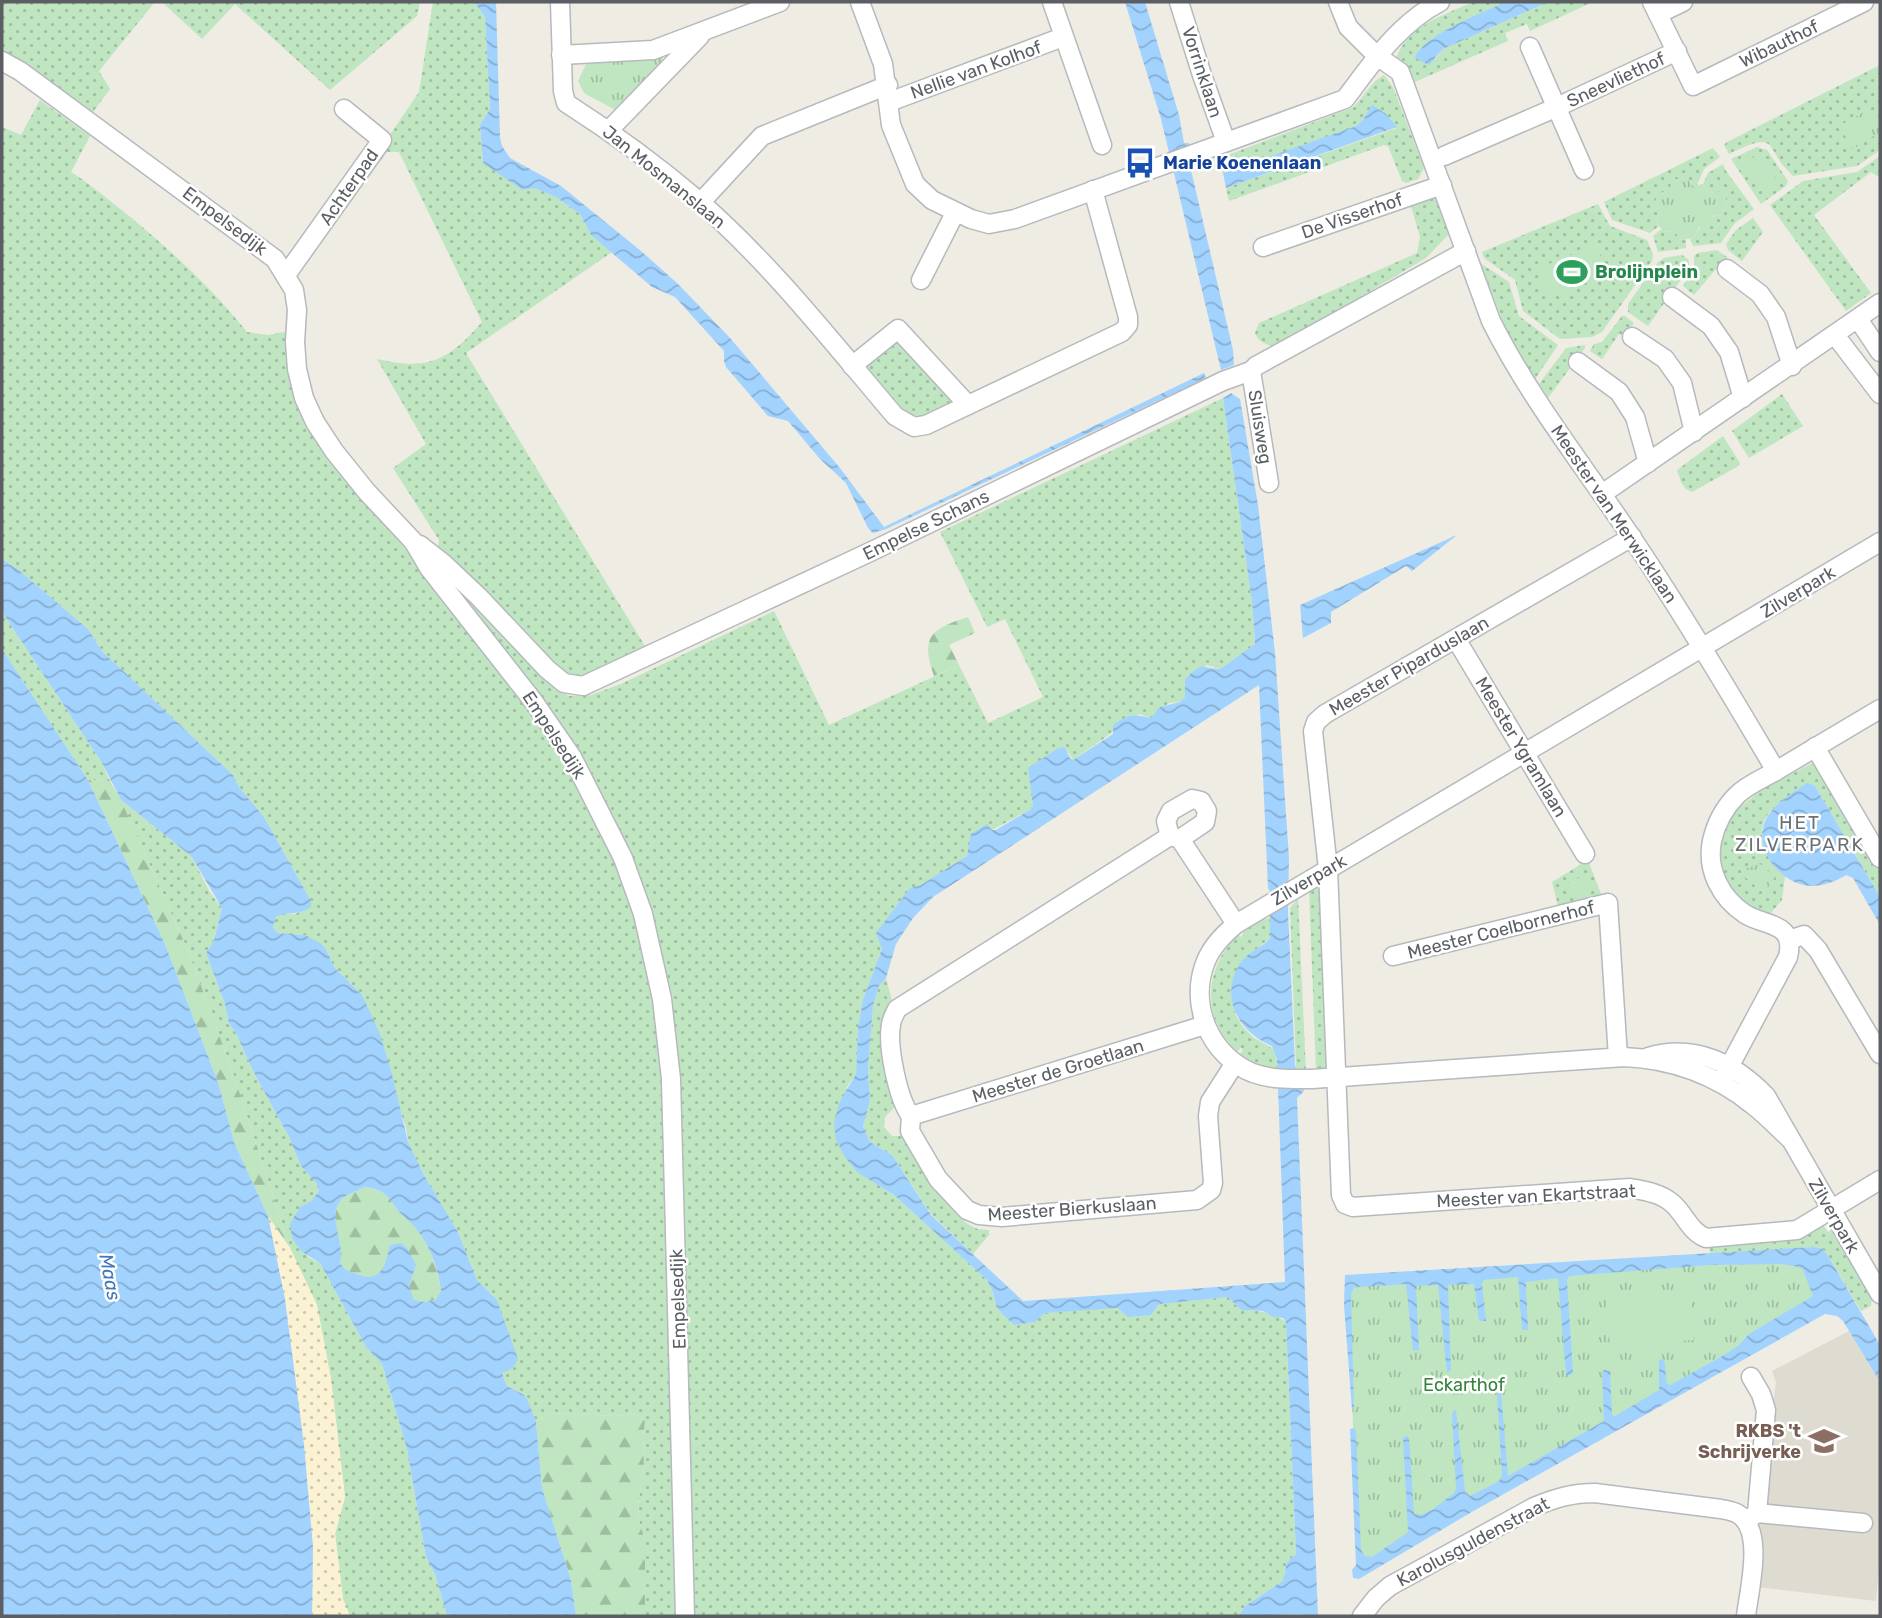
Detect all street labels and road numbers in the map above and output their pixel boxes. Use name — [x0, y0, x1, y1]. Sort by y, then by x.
street label: Wibauthof — [1736, 15, 1822, 73]
street label: Vorrinklaan — [1177, 24, 1227, 120]
street label: Nellie van Kolhof — [908, 36, 1045, 104]
street label: Sneevliethof — [1563, 48, 1669, 112]
street label: Jan Mosmanslaan — [598, 121, 730, 233]
street label: Achterpad — [315, 145, 383, 229]
street label: Empelsedijk — [178, 182, 272, 260]
street label: De Visserhof — [1298, 188, 1406, 244]
street label: Sluisweg — [1243, 388, 1277, 466]
street label: Meester van Merwicklaan — [1546, 421, 1682, 607]
street label: Empelse Schans — [859, 485, 993, 565]
street label: Zilverpark — [1757, 561, 1840, 623]
street label: Meester Piparduslaan — [1325, 611, 1493, 721]
street label: Meester Ygramlaan — [1470, 673, 1572, 821]
street label: Empelsedijk — [517, 687, 591, 784]
street label: Zilverpark — [1268, 849, 1351, 910]
street label: Meester Coelbornerhof — [1405, 896, 1597, 964]
street label: Meester de Groetlaan — [970, 1034, 1146, 1108]
street label: Zilverpark — [1804, 1175, 1865, 1258]
street label: Meester van Ekartstraat — [1436, 1180, 1636, 1212]
street label: Meester Bierkuslaan — [987, 1192, 1157, 1226]
street label: Empelsedijk — [665, 1248, 691, 1349]
street label: Karolusguldenstraat — [1393, 1493, 1553, 1591]

